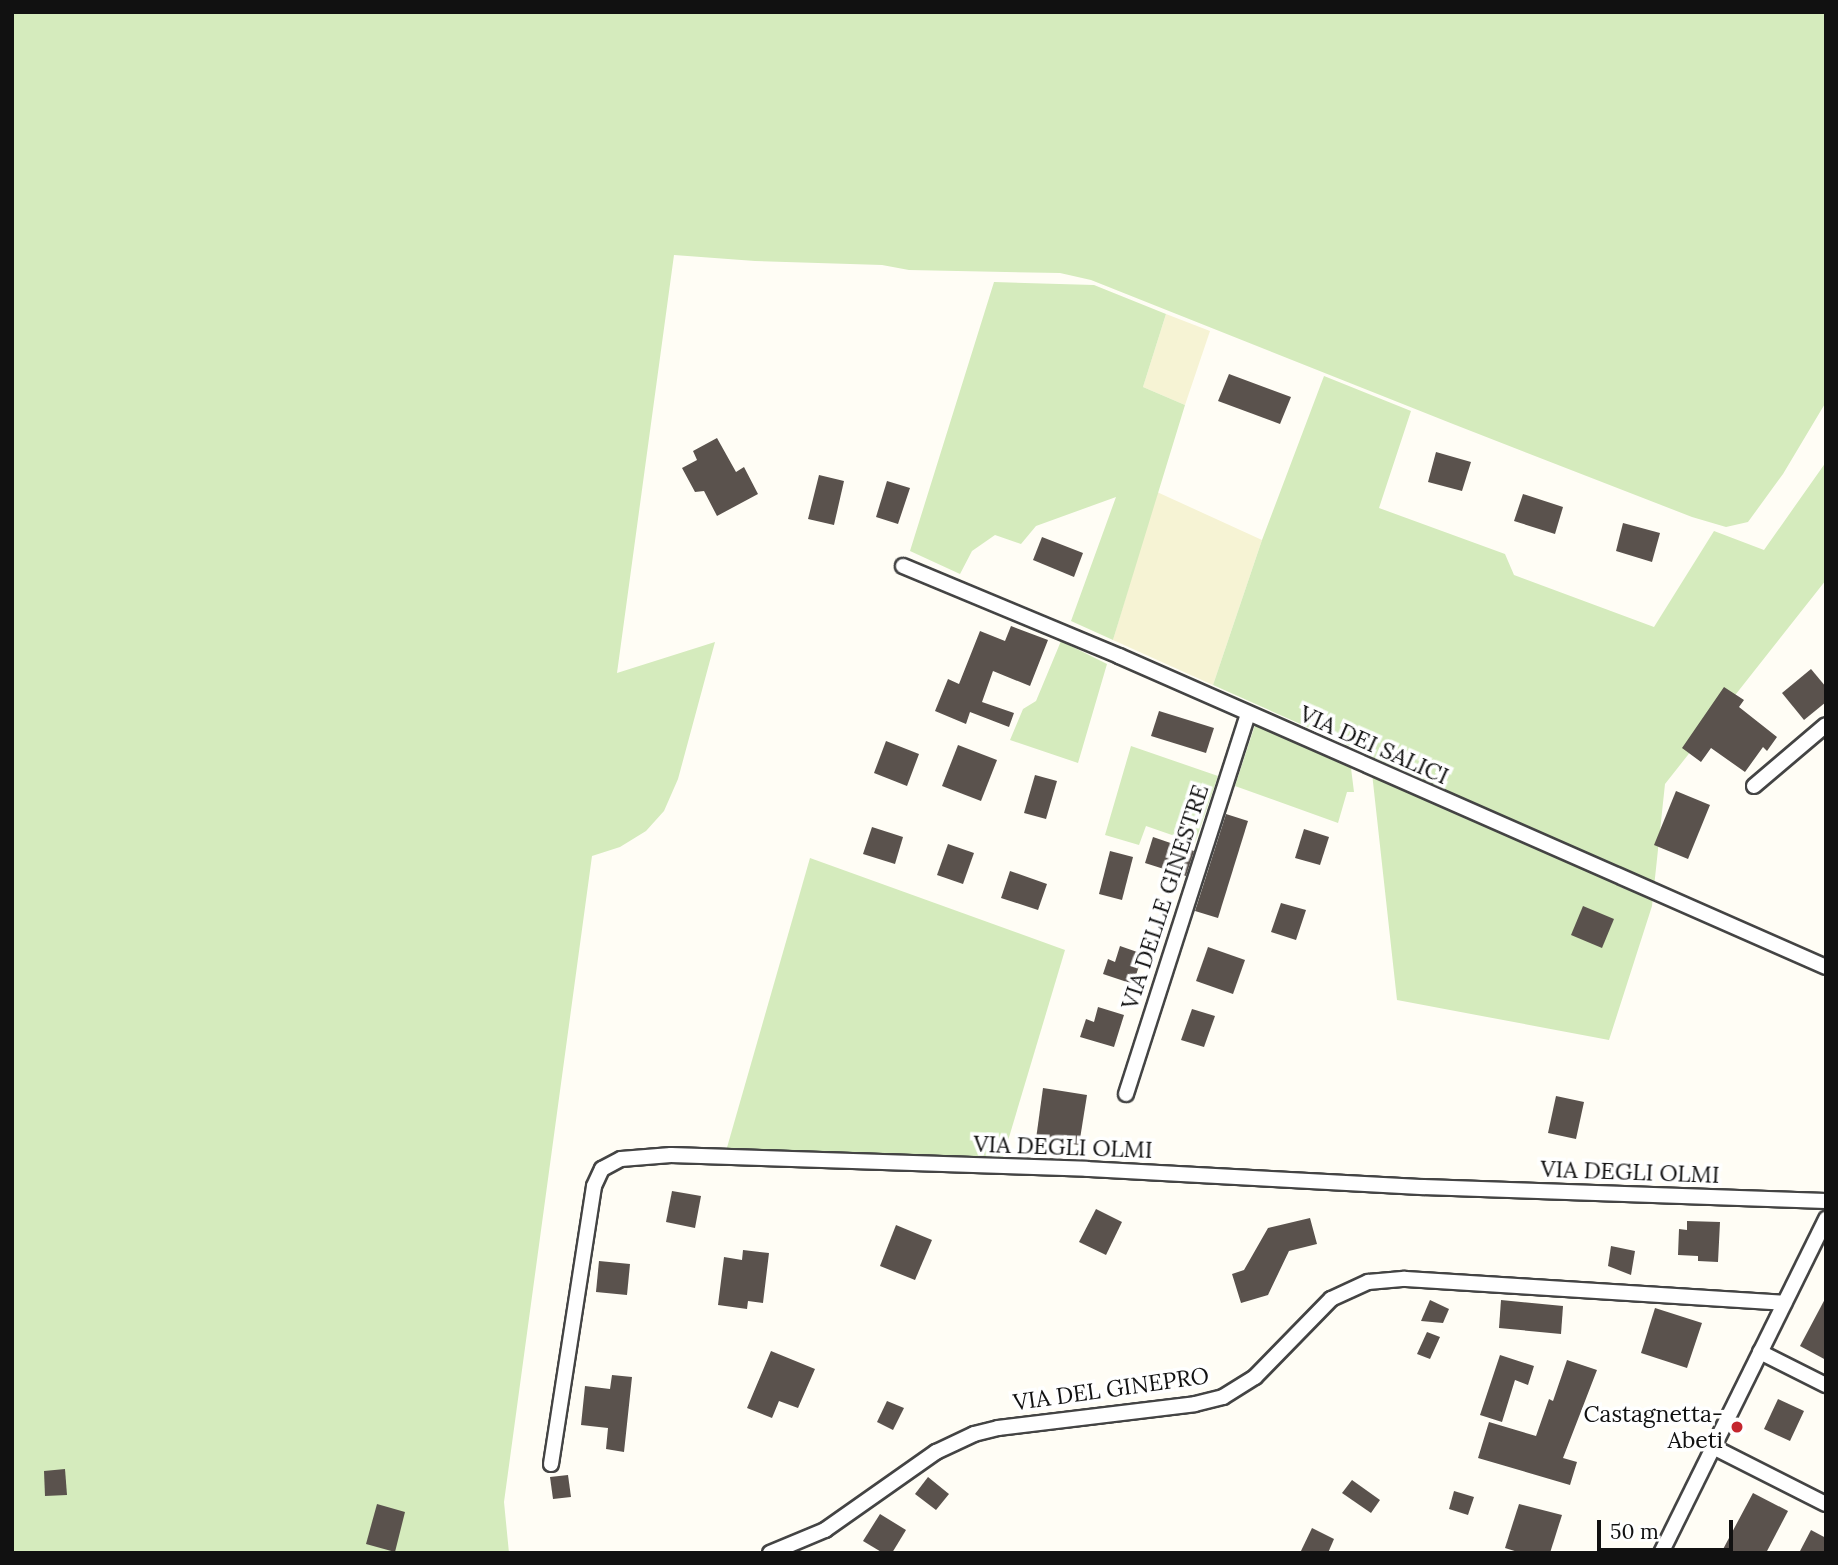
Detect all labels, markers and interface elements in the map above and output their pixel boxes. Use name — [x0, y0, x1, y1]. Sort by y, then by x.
street label: VIA DEI SALICI — [1295, 700, 1453, 790]
street label: VIA DELLE GINESTRE — [1116, 781, 1214, 1013]
street label: VIA DEGLI OLMI — [973, 1130, 1153, 1164]
street label: VIA DEGLI OLMI — [1540, 1155, 1720, 1189]
street label: VIA DEL GINEPRO — [1011, 1362, 1211, 1416]
place label: Castagnetta- Abeti — [1584, 1400, 1723, 1454]
marker: Castagnetta- Abeti — [1729, 1419, 1745, 1435]
scale bar — [1600, 1506, 1736, 1550]
text: 50 m — [1610, 1518, 1659, 1545]

